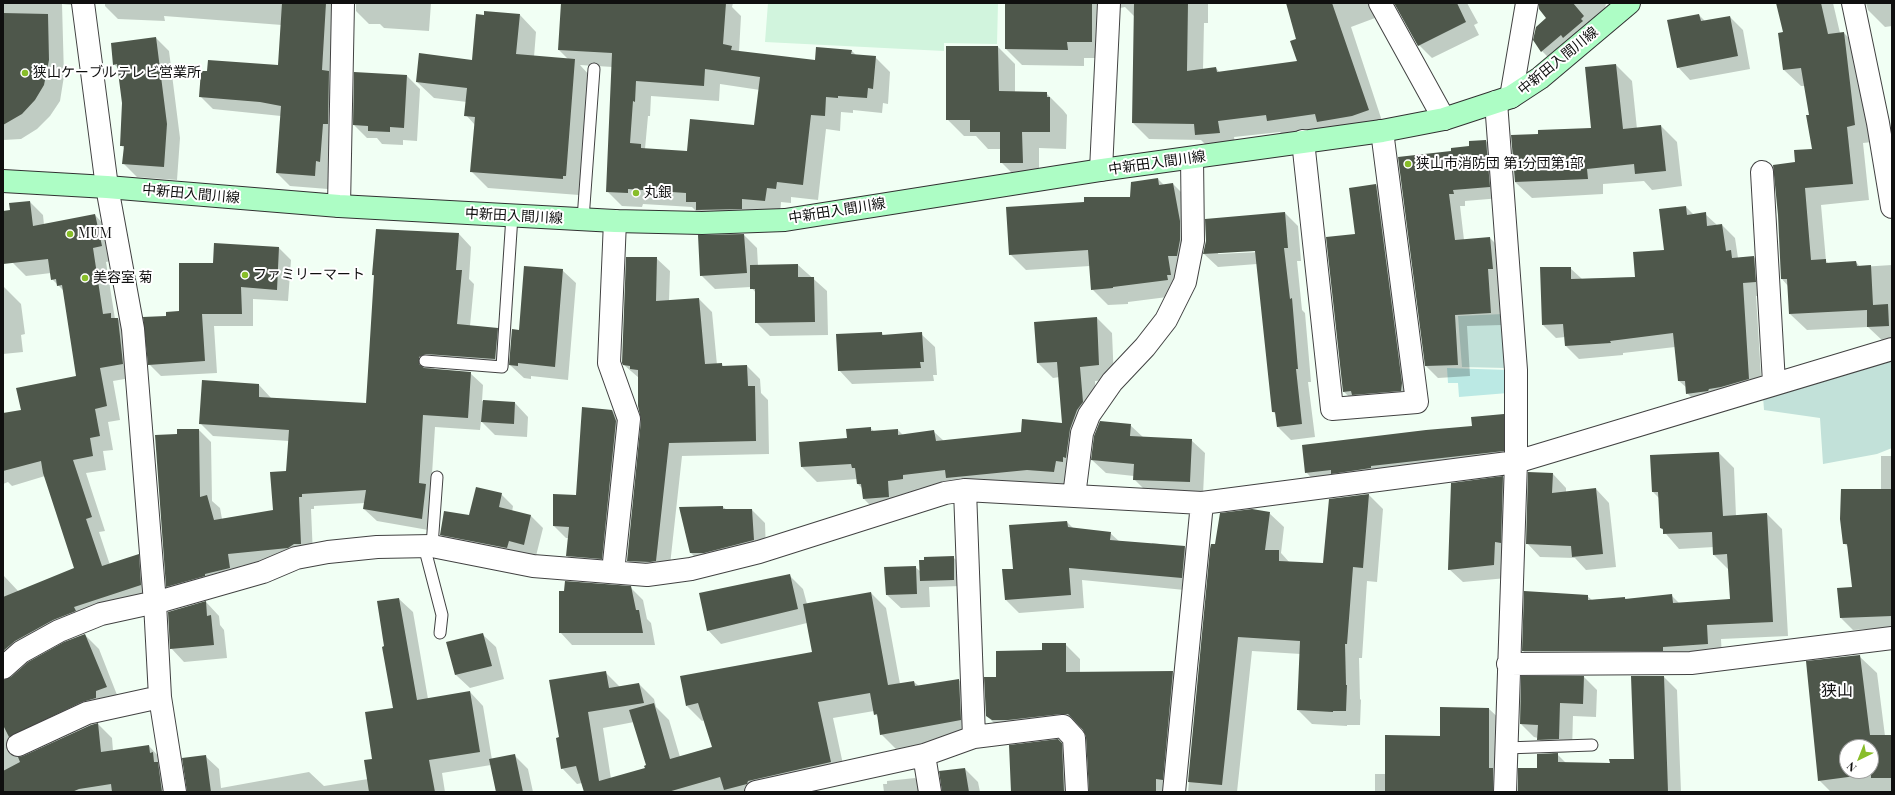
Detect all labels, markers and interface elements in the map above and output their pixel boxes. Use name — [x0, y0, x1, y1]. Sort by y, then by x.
street label: 中新田入間川線 — [1515, 24, 1601, 98]
place label: 狭山ケーブルテレビ営業所 — [33, 65, 201, 81]
marker: 狭山ケーブルテレビ営業所 — [20, 68, 30, 78]
street label: 中新田入間川線 — [1107, 148, 1207, 178]
place label: 狭山市消防団 第1分団第1部 — [1416, 156, 1584, 172]
marker: 狭山市消防団 第1分団第1部 — [1403, 159, 1413, 169]
street label: 中新田入間川線 — [141, 181, 241, 207]
place label: 丸銀 — [644, 185, 672, 201]
marker: 丸銀 — [631, 188, 641, 198]
street label: 中新田入間川線 — [787, 195, 887, 227]
street label: 中新田入間川線 — [465, 205, 563, 227]
place label: MUM — [78, 226, 112, 242]
marker: MUM — [65, 229, 75, 239]
place label: ファミリーマート — [253, 267, 365, 283]
place label: 美容室 菊 — [93, 270, 152, 286]
marker: ファミリーマート — [240, 270, 250, 280]
marker: 美容室 菊 — [80, 273, 90, 283]
district label: 狭山 — [1821, 681, 1853, 701]
north arrow — [1839, 739, 1879, 779]
text: N — [1843, 759, 1859, 776]

